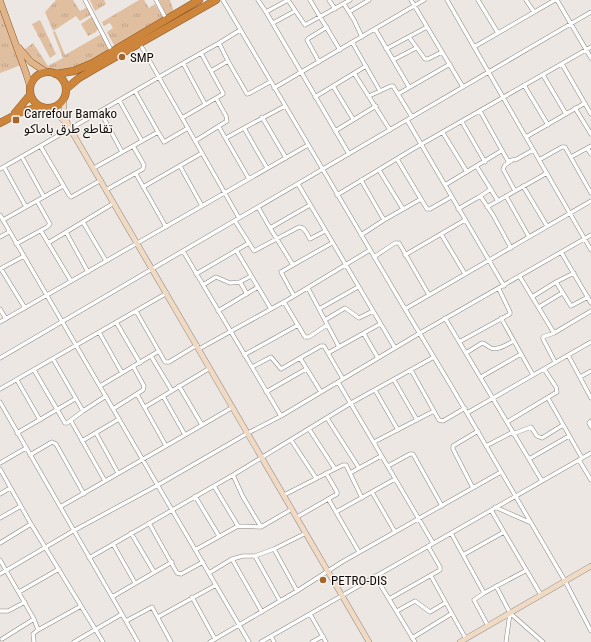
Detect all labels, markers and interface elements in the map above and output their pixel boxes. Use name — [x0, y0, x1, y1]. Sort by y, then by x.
place label: SMP — [130, 50, 154, 65]
marker: SMP — [117, 52, 127, 62]
place label: Carrefour Bamako تقاطع طرق باماكو — [24, 106, 117, 139]
marker: Carrefour Bamako تقاطع طرق باماكو — [11, 115, 21, 125]
place label: PETRO-DIS — [331, 573, 387, 588]
marker: PETRO-DIS — [318, 575, 328, 585]

